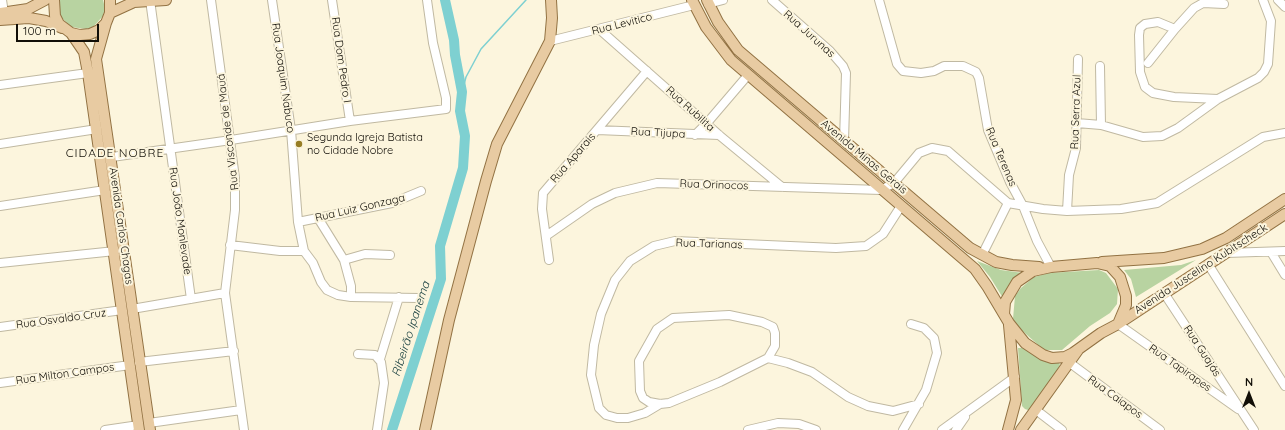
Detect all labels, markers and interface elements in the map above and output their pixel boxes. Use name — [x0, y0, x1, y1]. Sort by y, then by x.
street label: Rua Jurunas — [781, 8, 837, 60]
street label: Rua Levitico — [590, 10, 654, 38]
scale bar — [18, 16, 101, 42]
street label: Rua Dom Pedro I — [328, 16, 354, 104]
street label: Rua Joaquim Nabuco — [269, 22, 297, 134]
text: 100 m — [23, 23, 56, 38]
street label: Rua Visconde de Mauá — [214, 73, 242, 191]
street label: Rua Serra Azul — [1068, 74, 1084, 150]
street label: Rua Rubilita — [663, 84, 717, 134]
street label: Avenida Minas Gerais — [818, 117, 910, 197]
street label: Rua Tijupa — [630, 125, 686, 141]
street label: Rua Terenas — [983, 125, 1019, 189]
street label: Rua Aparais — [548, 130, 598, 186]
place label: Segunda Igreja Batista no Cidade Nobre — [307, 131, 423, 157]
marker: Segunda Igreja Batista no Cidade Nobre — [294, 139, 304, 149]
district label: CIDADE NOBRE — [66, 146, 164, 160]
street label: Rua João Monlevade — [166, 166, 194, 276]
street label: Avenida Carlos Chagas — [106, 167, 136, 285]
street label: Rua Orinocos — [679, 177, 749, 193]
street label: Rua Luiz Gonzaga — [314, 191, 406, 225]
street label: Avenida Juscelino Kubitscheck — [1132, 221, 1270, 317]
street label: Rua Tarianas — [675, 236, 743, 252]
water label: Ribeirão Ipanema — [389, 280, 433, 378]
street label: Rua Osvaldo Cruz — [15, 306, 107, 332]
street label: Rua Guajás — [1181, 323, 1223, 379]
street label: Rua Tapirapes — [1146, 342, 1214, 394]
street label: Rua Milton Campos — [15, 361, 115, 387]
street label: Rua Caiapos — [1085, 373, 1145, 421]
north arrow — [1229, 374, 1269, 414]
text: N — [1245, 375, 1253, 389]

